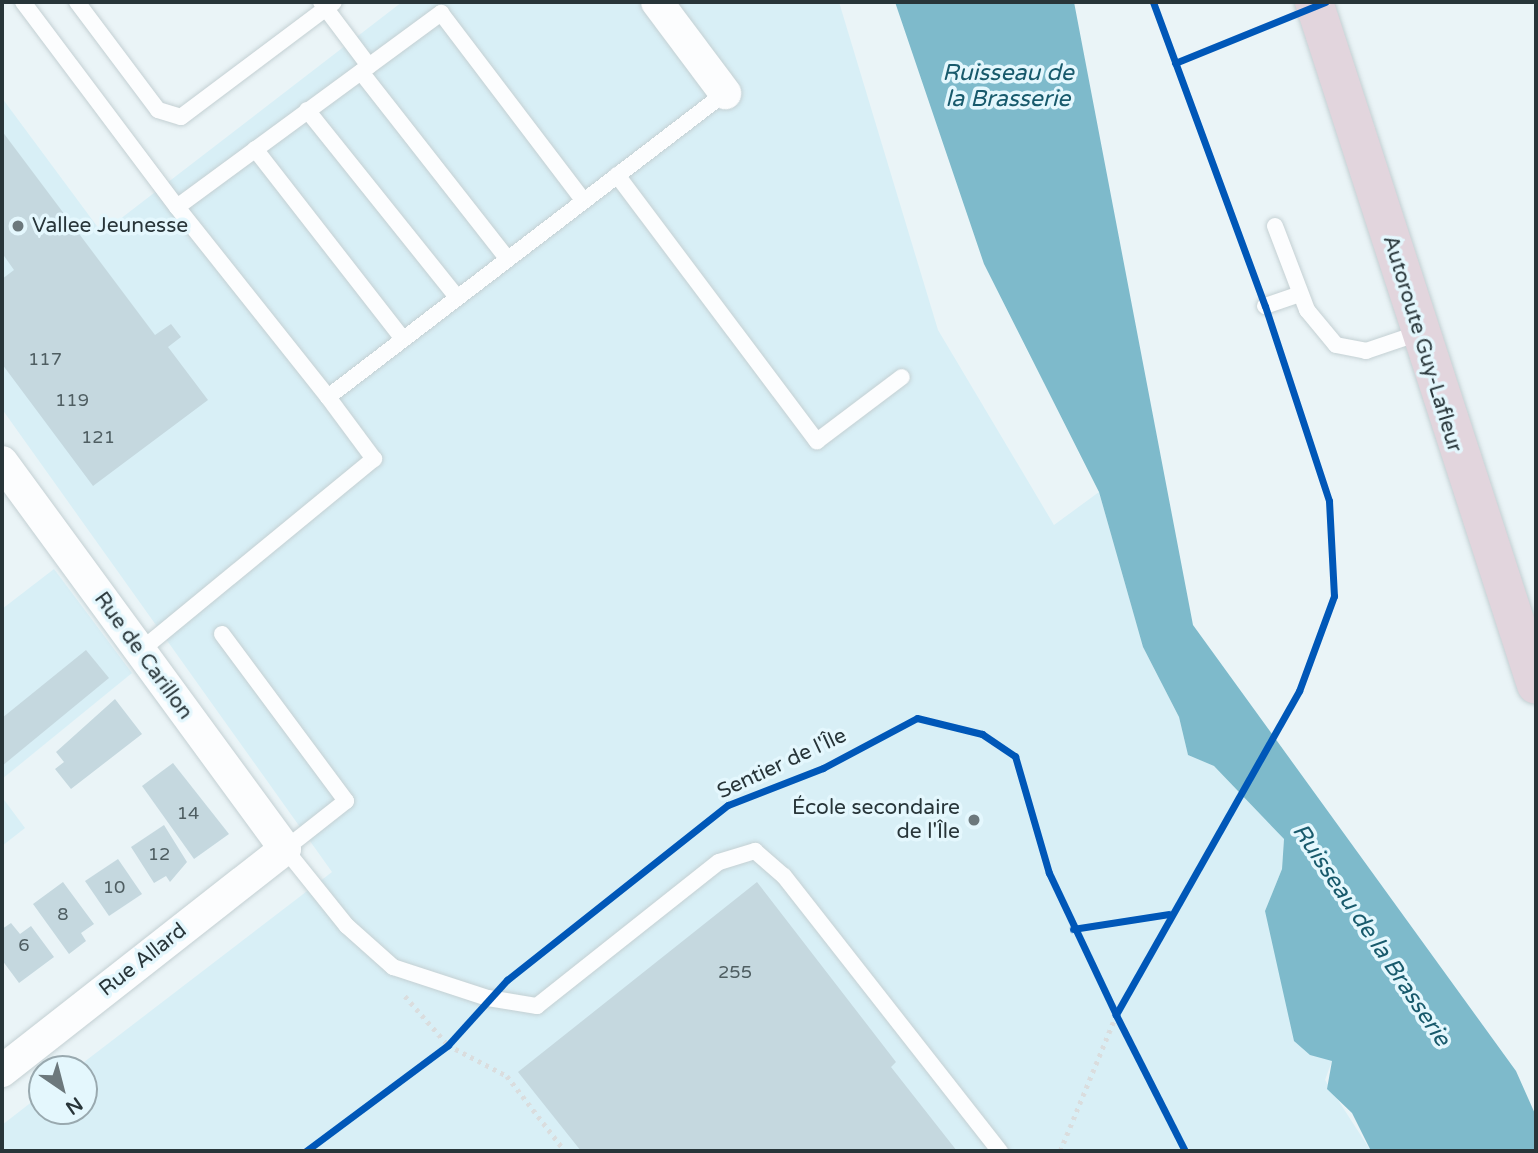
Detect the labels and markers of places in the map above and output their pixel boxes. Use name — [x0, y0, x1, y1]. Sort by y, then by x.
place label: Vallee Jeunesse — [32, 213, 188, 239]
marker: Vallee Jeunesse — [10, 218, 26, 234]
place label: École secondaire de l'Île — [792, 795, 960, 845]
marker: École secondaire de l'Île — [966, 812, 982, 828]

